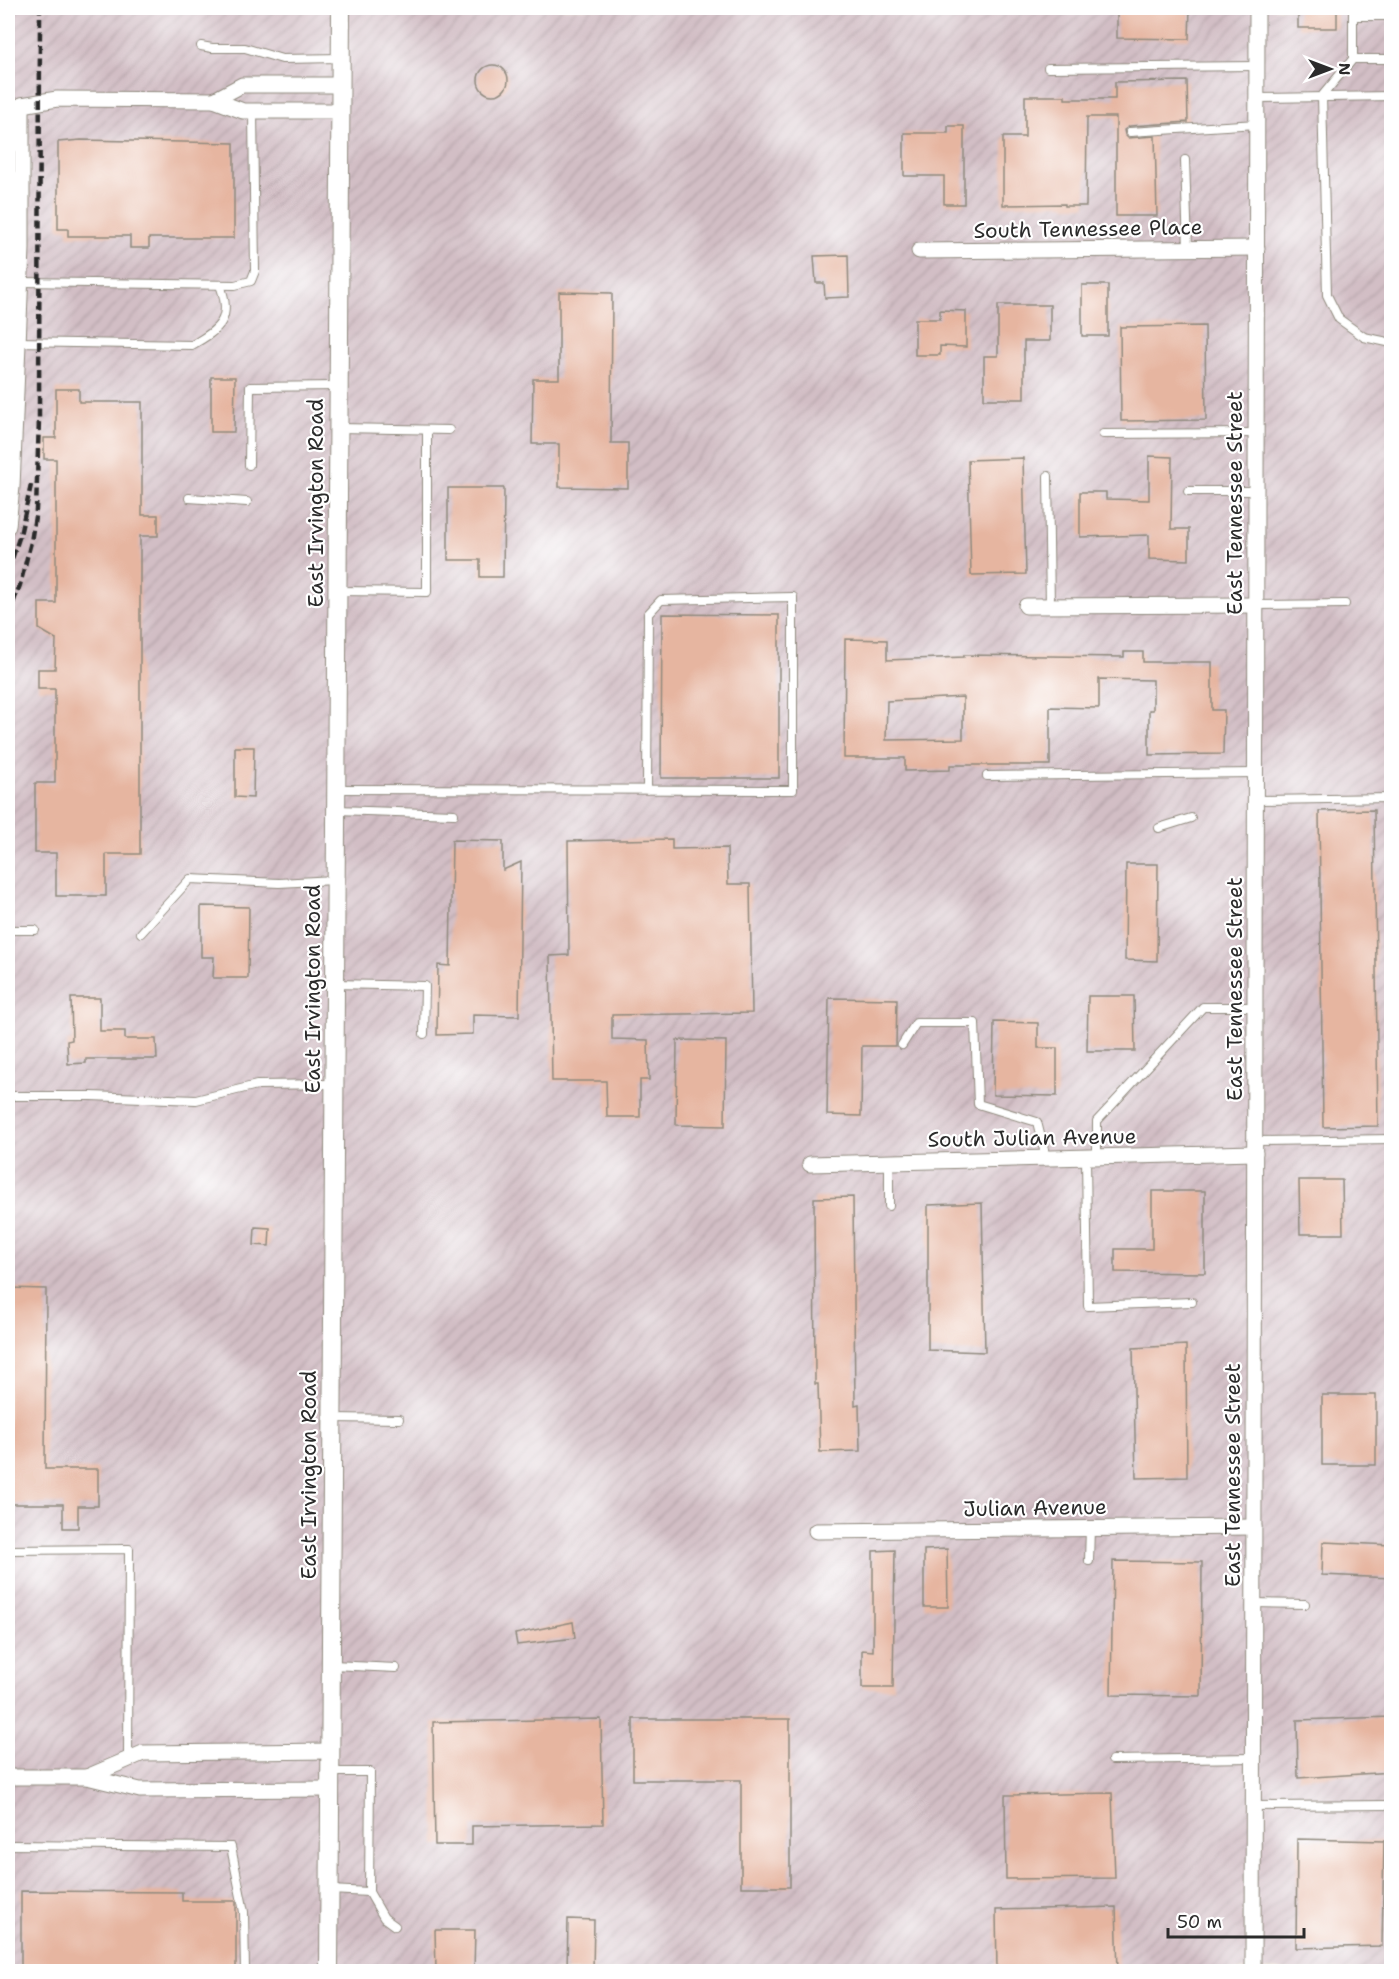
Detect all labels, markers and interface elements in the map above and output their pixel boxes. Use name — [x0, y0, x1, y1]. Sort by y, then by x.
north arrow — [1300, 39, 1360, 99]
text: N — [1334, 63, 1355, 75]
street label: South Tennessee Place — [973, 213, 1203, 245]
street label: East Tennessee Street — [1221, 391, 1249, 615]
street label: East Irvington Road — [302, 399, 330, 607]
street label: East Tennessee Street — [1221, 877, 1249, 1101]
street label: East Irvington Road — [299, 885, 327, 1093]
street label: South Julian Avenue — [927, 1122, 1137, 1154]
street label: East Tennessee Street — [1219, 1363, 1247, 1587]
street label: East Irvington Road — [295, 1371, 323, 1579]
street label: Julian Avenue — [963, 1493, 1107, 1523]
scale bar — [1168, 1901, 1304, 1939]
text: 50 m — [1177, 1910, 1222, 1934]

